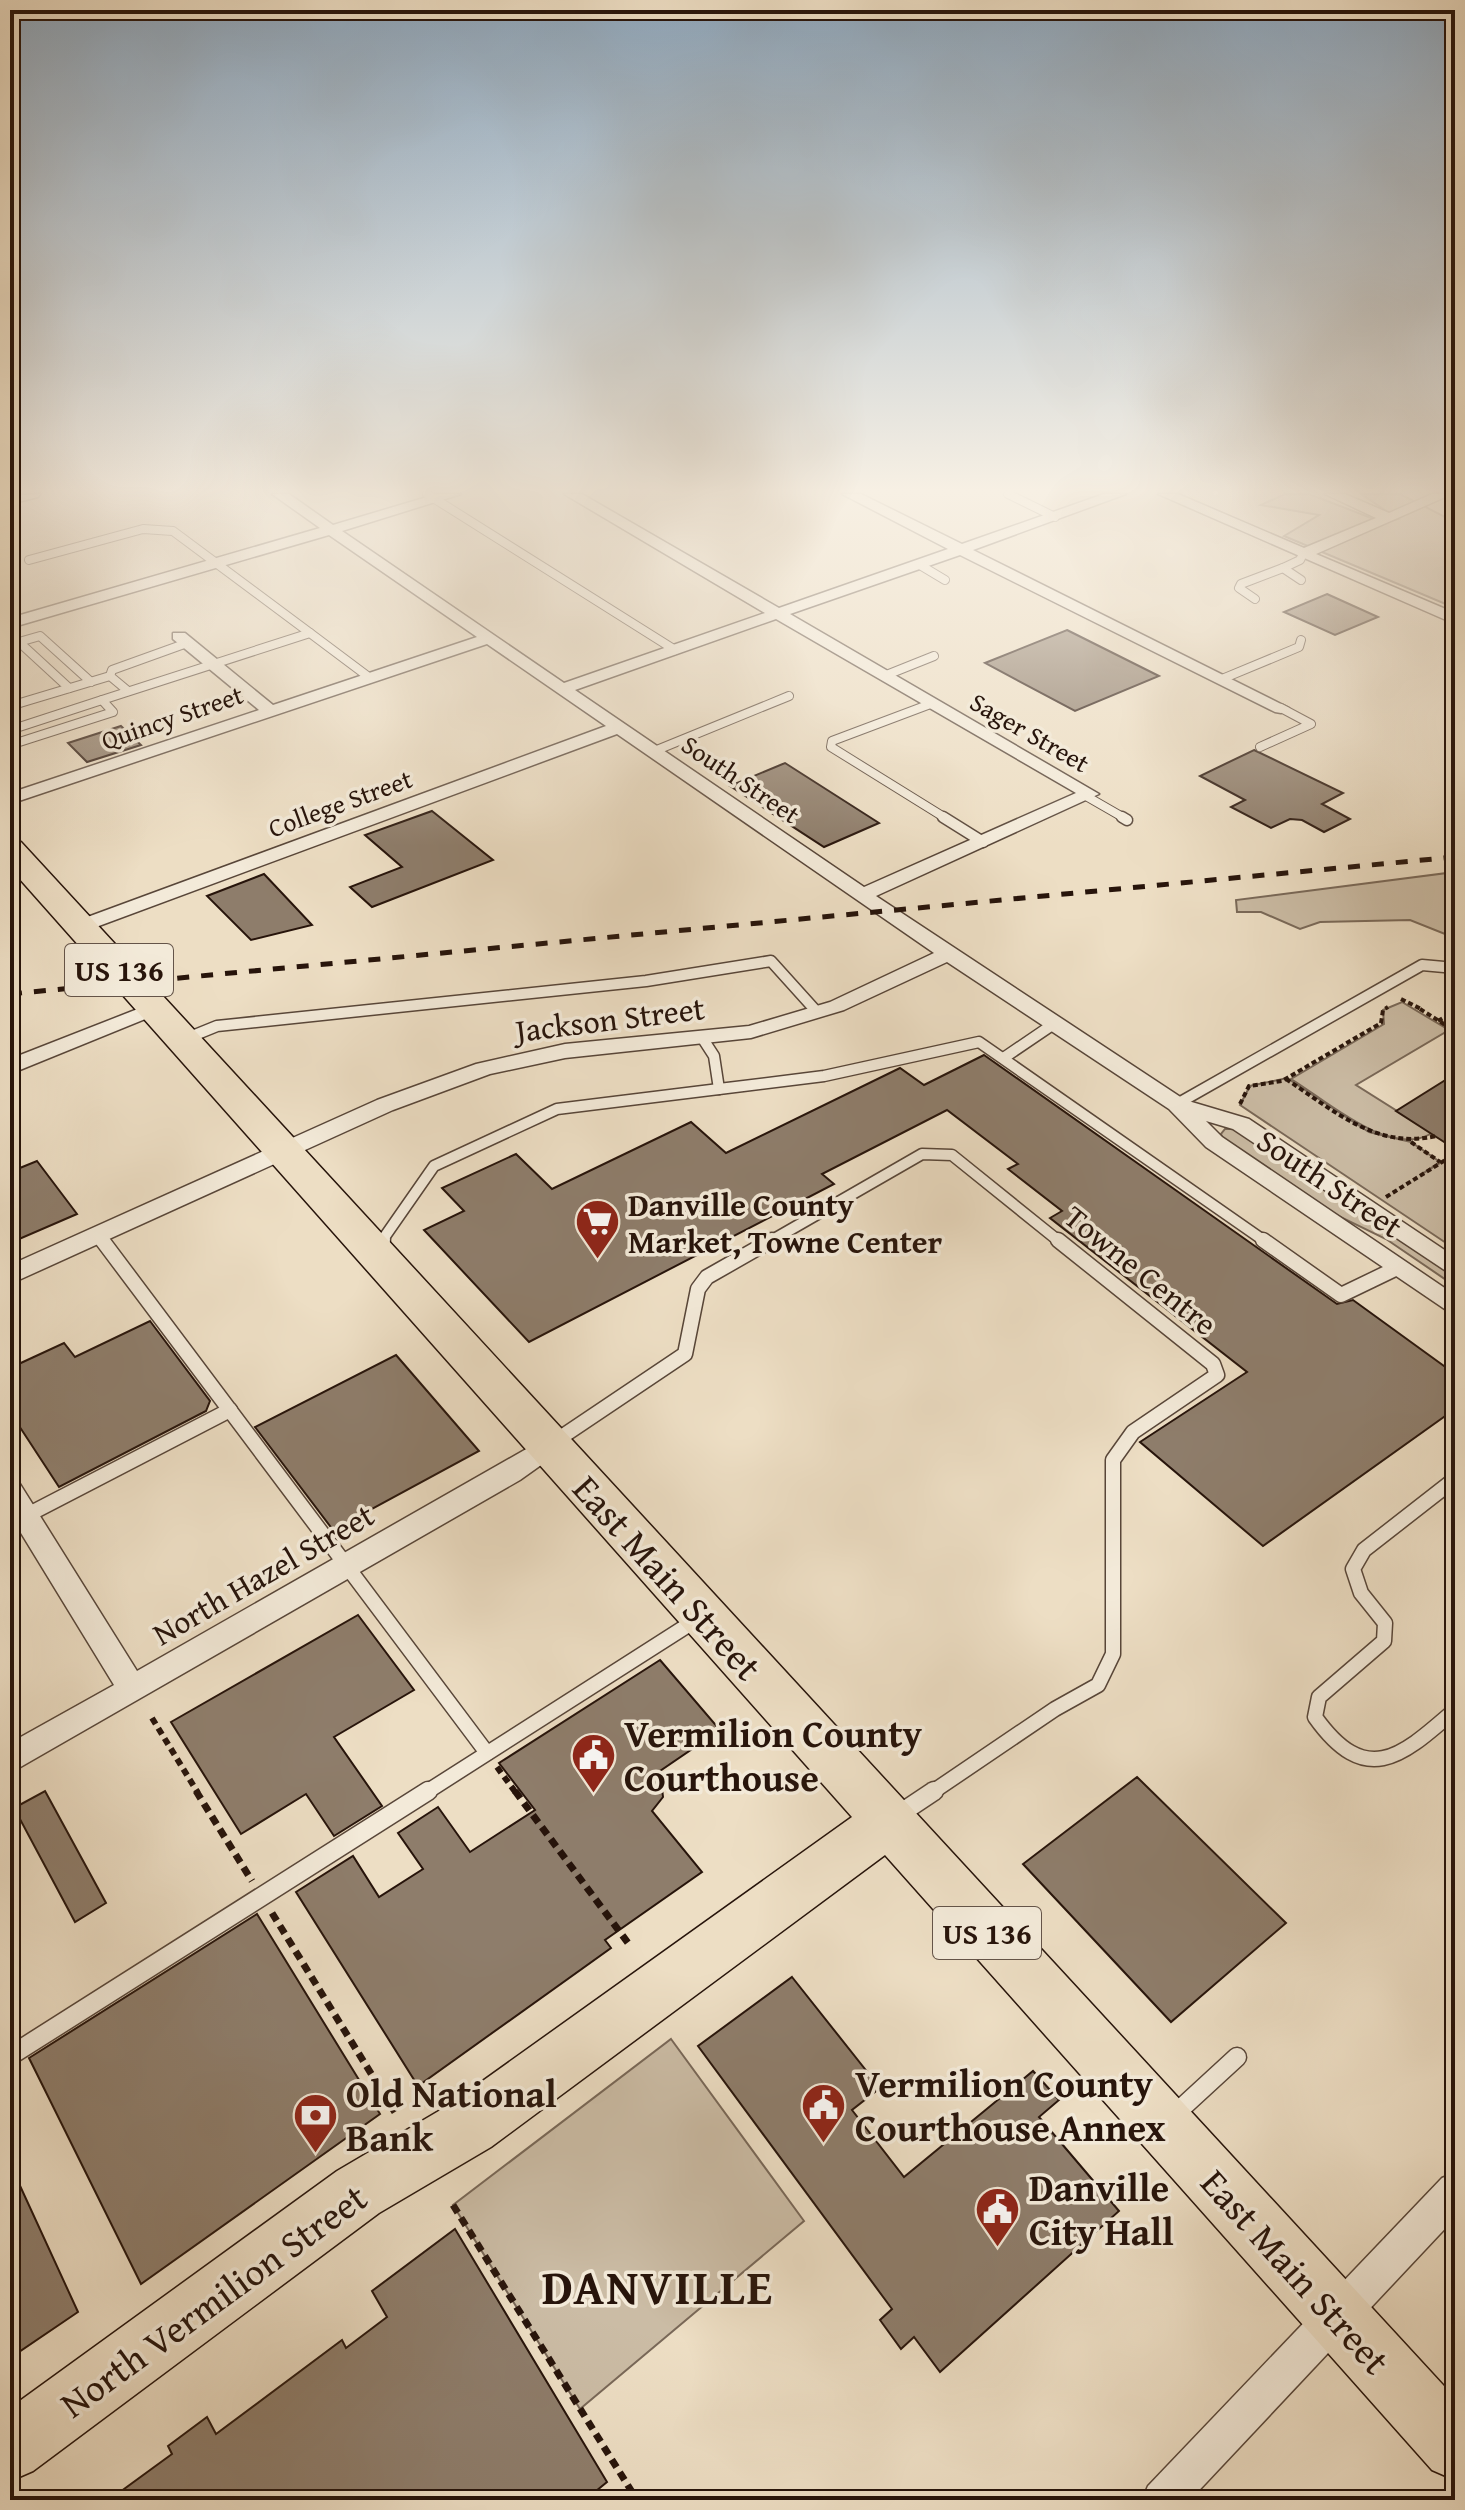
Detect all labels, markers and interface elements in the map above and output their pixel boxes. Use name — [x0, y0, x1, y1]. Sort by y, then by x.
street label: Quincy Street — [96, 675, 248, 759]
street label: Sager Street — [963, 682, 1097, 782]
street label: South Street — [674, 725, 808, 833]
street label: College Street — [262, 759, 418, 847]
road number: US 136 — [65, 944, 173, 996]
street label: Jackson Street — [509, 984, 707, 1054]
street label: South Street — [1248, 1117, 1412, 1249]
place label: Danville County Market, Towne Center — [628, 1181, 943, 1265]
street label: Towne Centre — [1054, 1194, 1228, 1346]
supermarket icon: Danville County Market, Towne Center — [573, 1198, 621, 1261]
street label: East Main Street — [560, 1462, 776, 1692]
street label: North Hazel Street — [143, 1491, 383, 1657]
place label: Vermilion County Courthouse — [624, 1705, 923, 1805]
public building icon: Vermilion County Courthouse — [569, 1731, 617, 1794]
road number: US 136 — [933, 1907, 1041, 1959]
place label: Vermilion County Courthouse Annex — [855, 2055, 1166, 2155]
place label: Old National Bank — [346, 2065, 557, 2165]
public building icon: Vermilion County Courthouse Annex — [800, 2081, 848, 2144]
bank icon: Old National Bank — [291, 2091, 339, 2154]
street label: East Main Street — [1188, 2156, 1404, 2386]
place label: Danville City Hall — [1029, 2159, 1174, 2259]
street label: North Vermilion Street — [48, 2169, 378, 2431]
public building icon: Danville City Hall — [974, 2185, 1022, 2248]
district label: DANVILLE — [542, 2251, 774, 2322]

